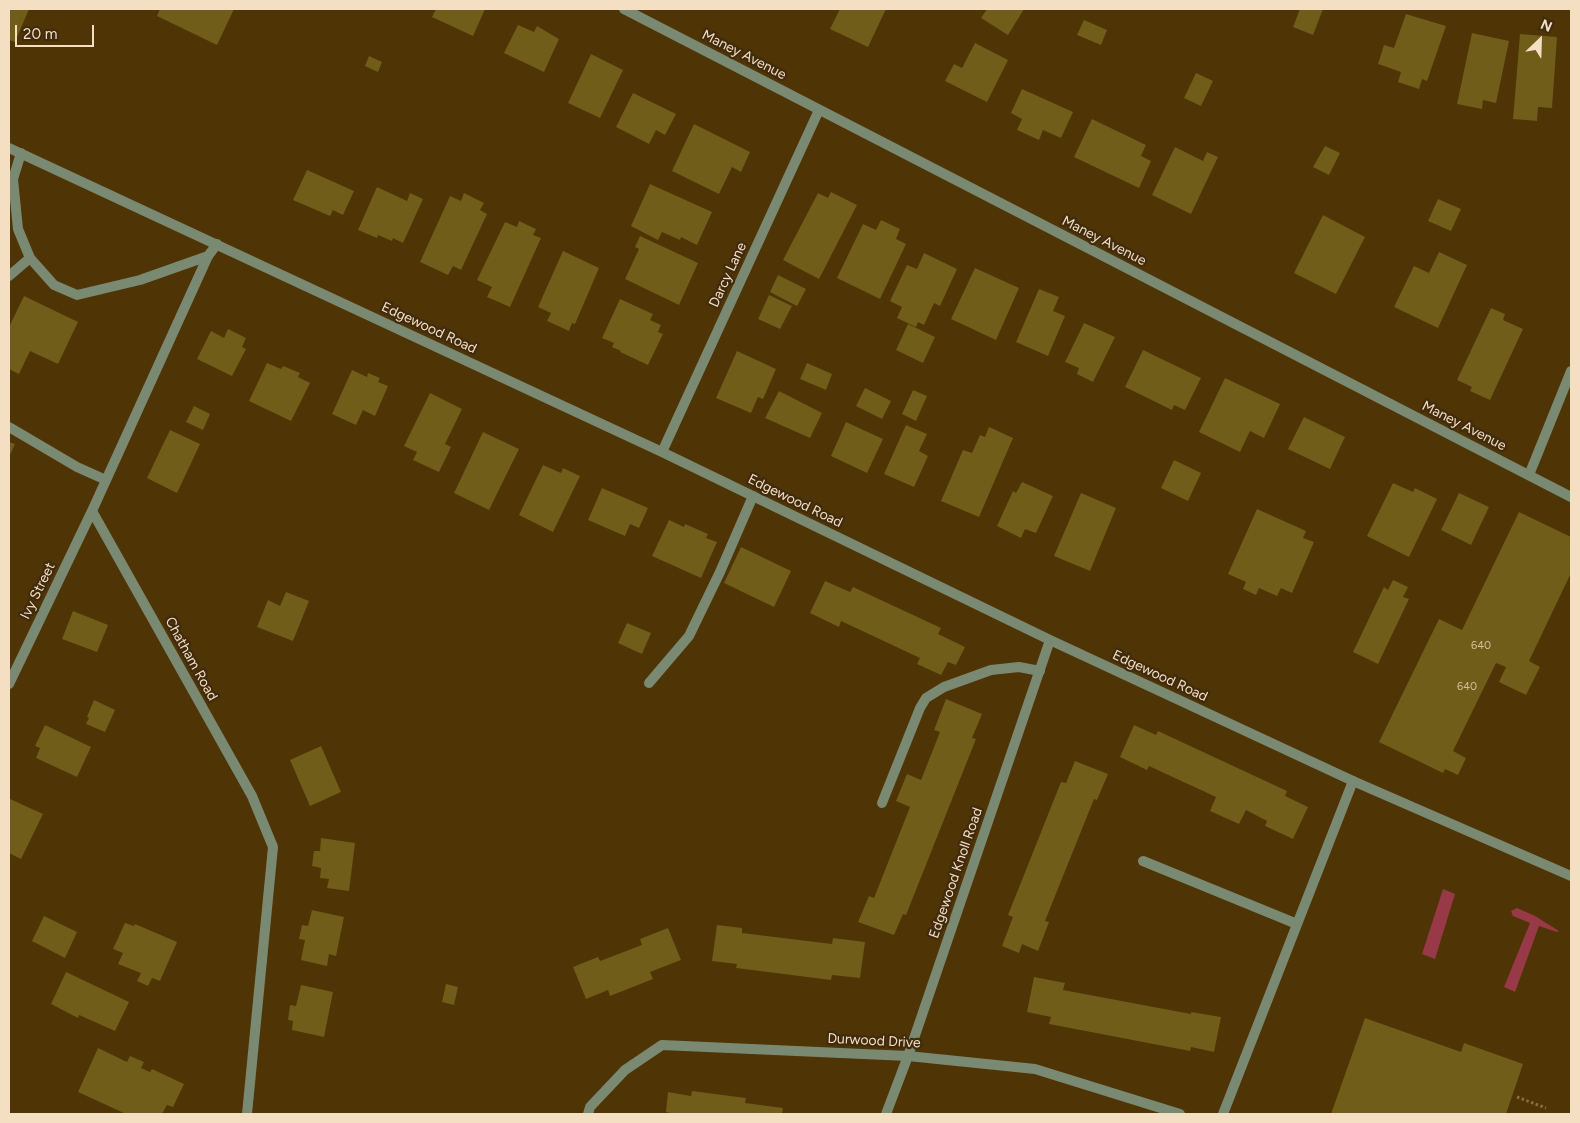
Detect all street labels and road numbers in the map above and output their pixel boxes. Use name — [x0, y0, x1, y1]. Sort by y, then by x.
street label: Maney Avenue — [699, 27, 789, 83]
street label: Maney Avenue — [1059, 213, 1149, 269]
street label: Darcy Lane — [706, 240, 750, 310]
street label: Edgewood Road — [379, 299, 479, 357]
street label: Maney Avenue — [1419, 398, 1509, 454]
street label: Edgewood Road — [745, 471, 845, 531]
street label: Ivy Street — [17, 560, 59, 622]
street label: Chatham Road — [161, 614, 221, 704]
street label: Edgewood Road — [1110, 647, 1210, 705]
street label: Edgewood Knoll Road — [926, 805, 986, 941]
street label: Durwood Drive — [827, 1030, 921, 1052]

